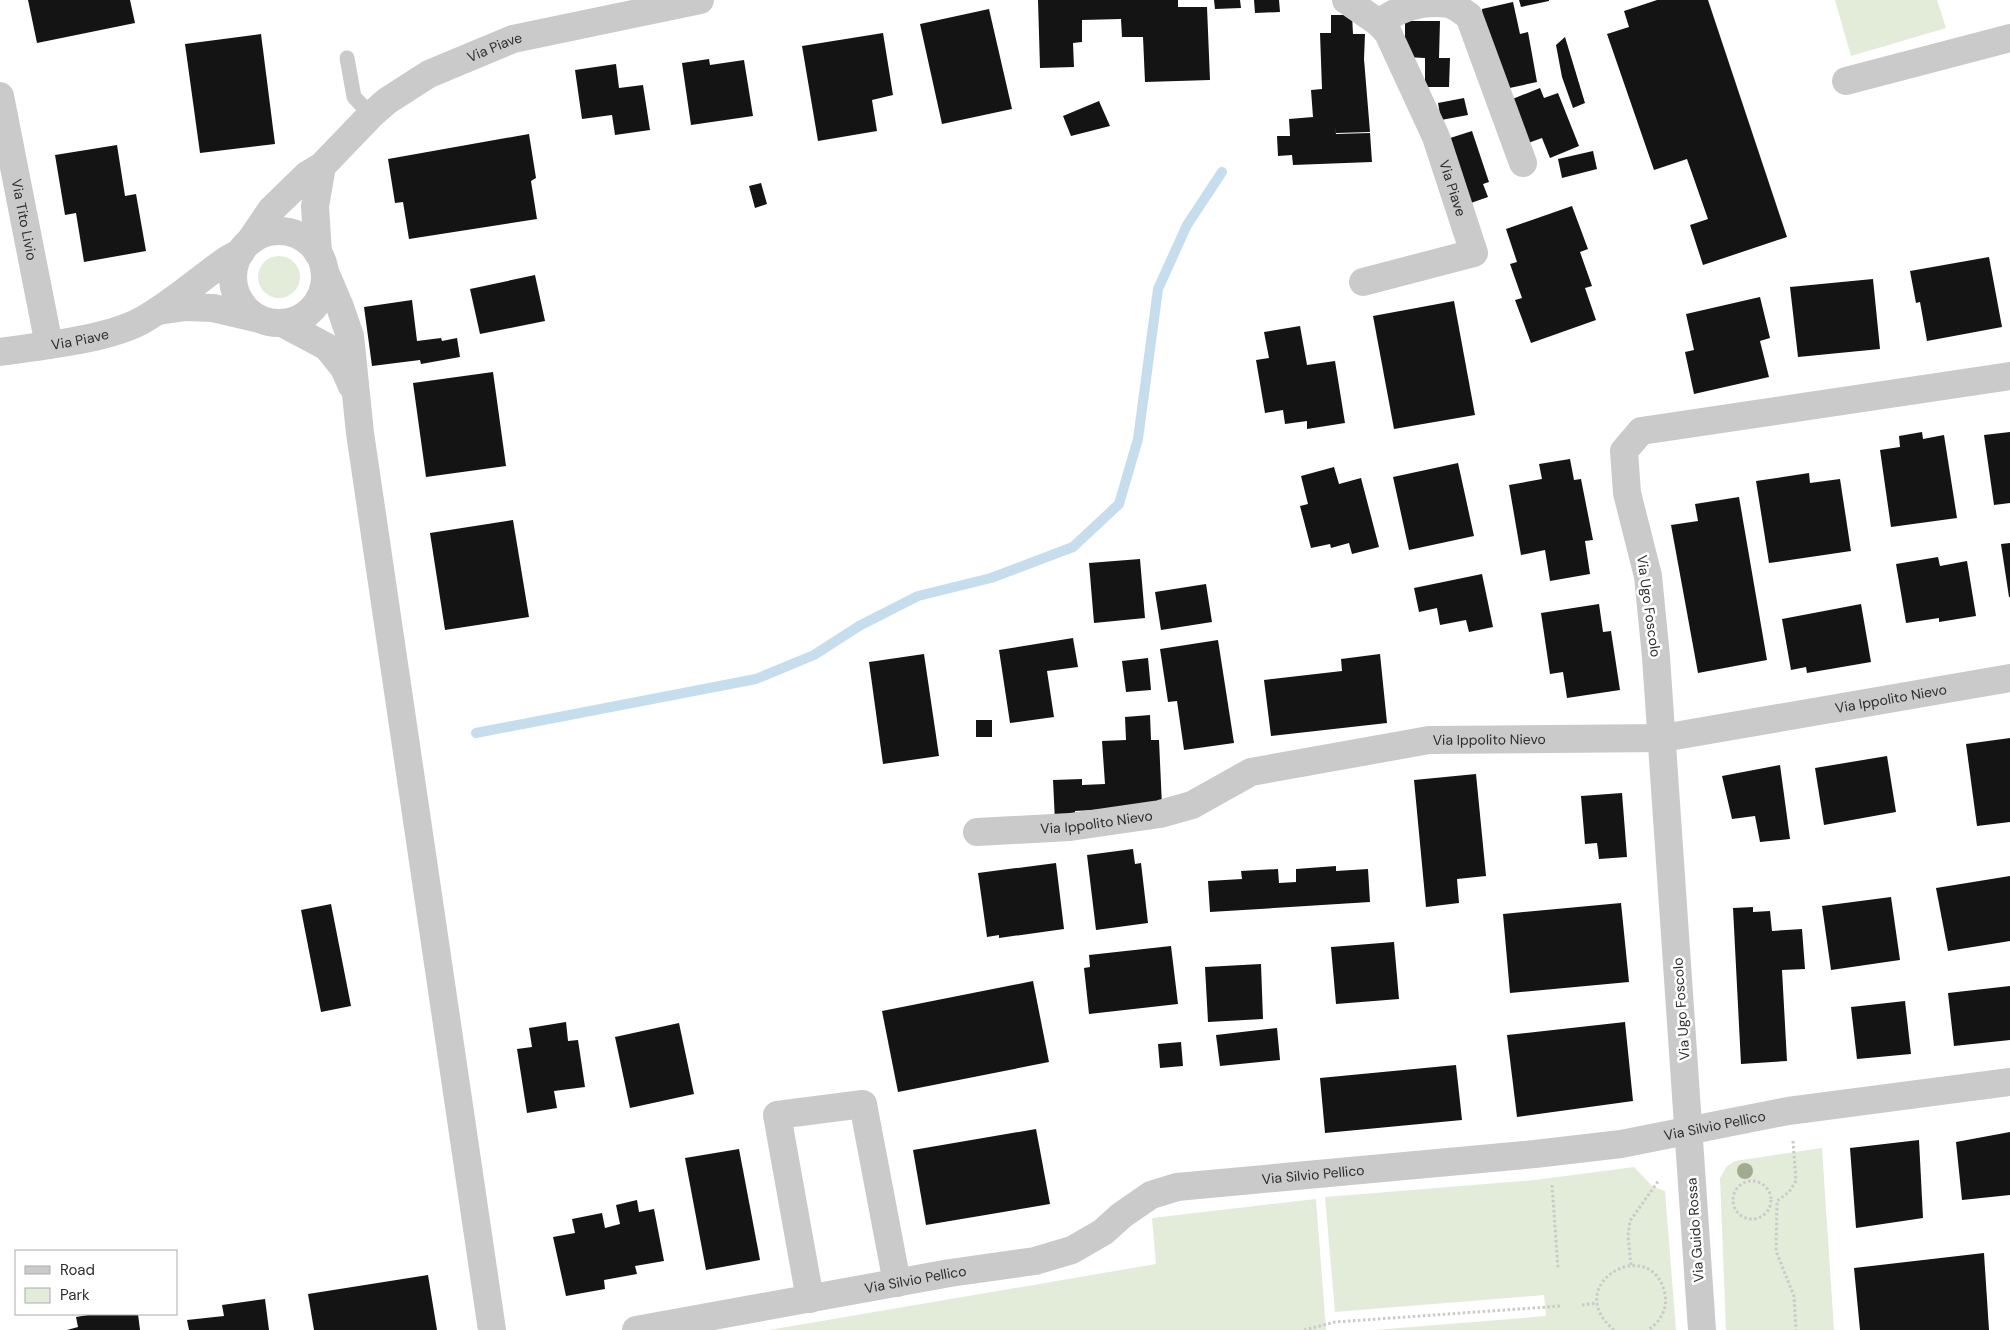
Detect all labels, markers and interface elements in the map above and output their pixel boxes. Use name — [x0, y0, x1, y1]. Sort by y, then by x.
street label: Via Piave — [464, 28, 524, 66]
street label: Via Piave — [1435, 158, 1470, 218]
street label: Via Tito Livio — [8, 177, 41, 262]
street label: Via Piave — [50, 325, 111, 354]
street label: Via Ugo Foscolo — [1633, 554, 1665, 658]
street label: Via Ippolito Nievo — [1834, 680, 1948, 717]
street label: Via Ippolito Nievo — [1433, 730, 1546, 749]
street label: Via Ippolito Nievo — [1040, 806, 1154, 838]
street label: Via Ugo Foscolo — [1668, 957, 1694, 1061]
street label: Via Silvio Pellico — [1662, 1107, 1767, 1144]
street label: Via Silvio Pellico — [1261, 1161, 1365, 1188]
street label: Via Guido Rossa — [1682, 1177, 1708, 1283]
legend — [15, 1250, 178, 1315]
text: Road — [60, 1260, 95, 1280]
street label: Via Silvio Pellico — [863, 1262, 968, 1297]
text: Park — [60, 1285, 90, 1305]

